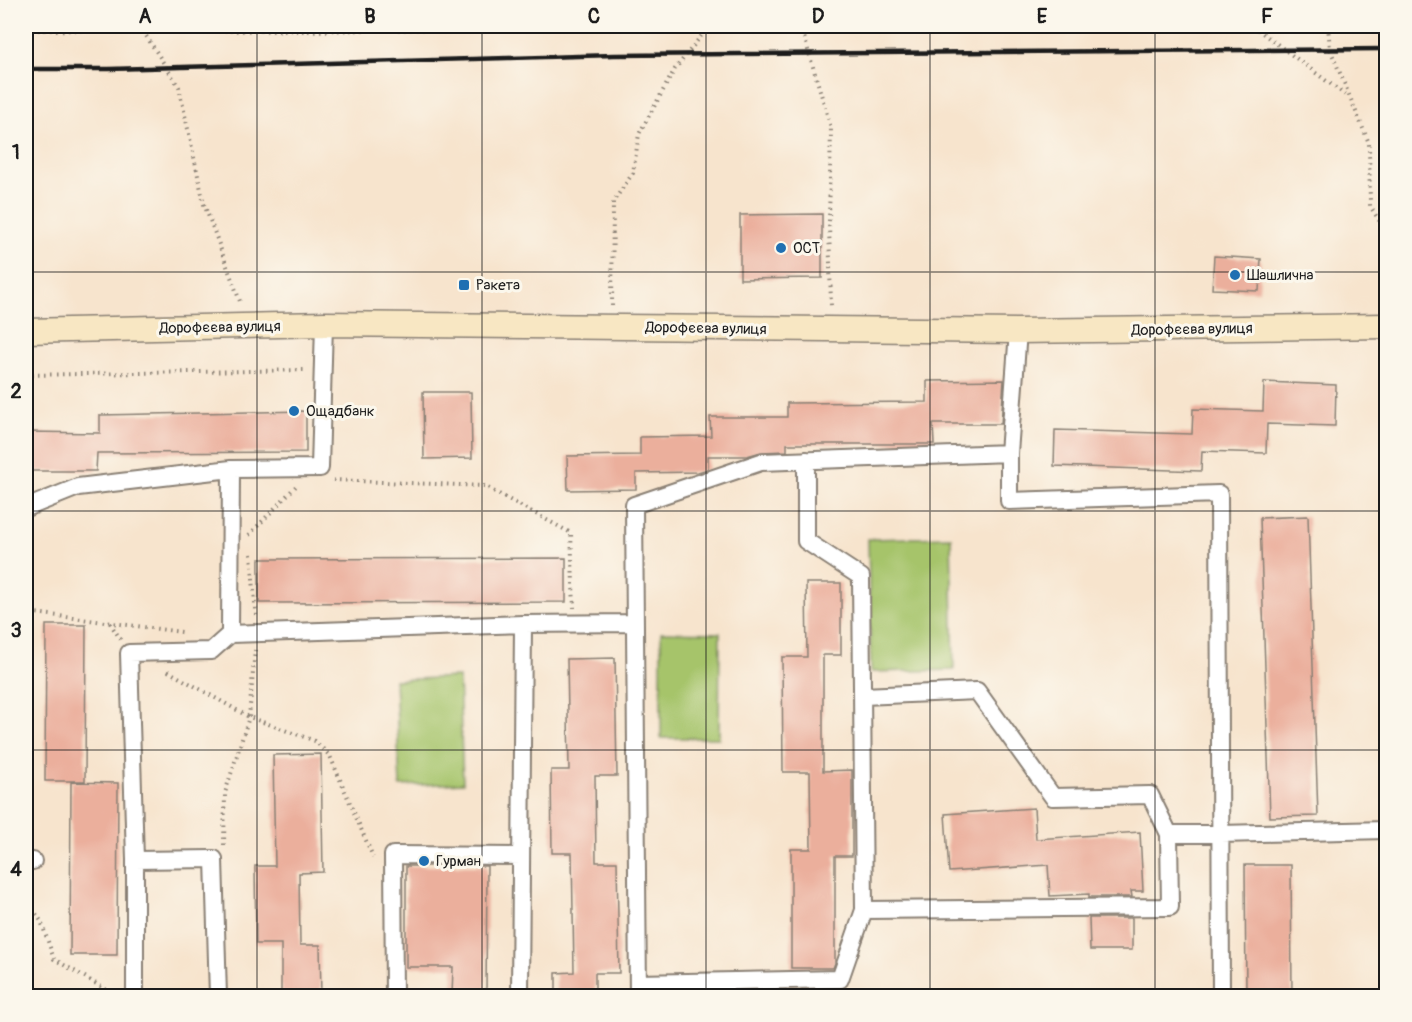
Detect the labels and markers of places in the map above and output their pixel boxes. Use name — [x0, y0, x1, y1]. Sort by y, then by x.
place label: ОСТ — [793, 239, 820, 258]
marker: ОСТ — [774, 241, 788, 255]
place label: Шашлична — [1247, 266, 1313, 285]
marker: Шашлична — [1228, 268, 1242, 282]
place label: Ракета — [476, 276, 520, 295]
marker: Ракета — [457, 278, 471, 292]
place label: Ощадбанк — [306, 402, 375, 421]
marker: Ощадбанк — [287, 404, 301, 418]
place label: Гурман — [436, 852, 481, 871]
marker: Гурман — [417, 854, 431, 868]

